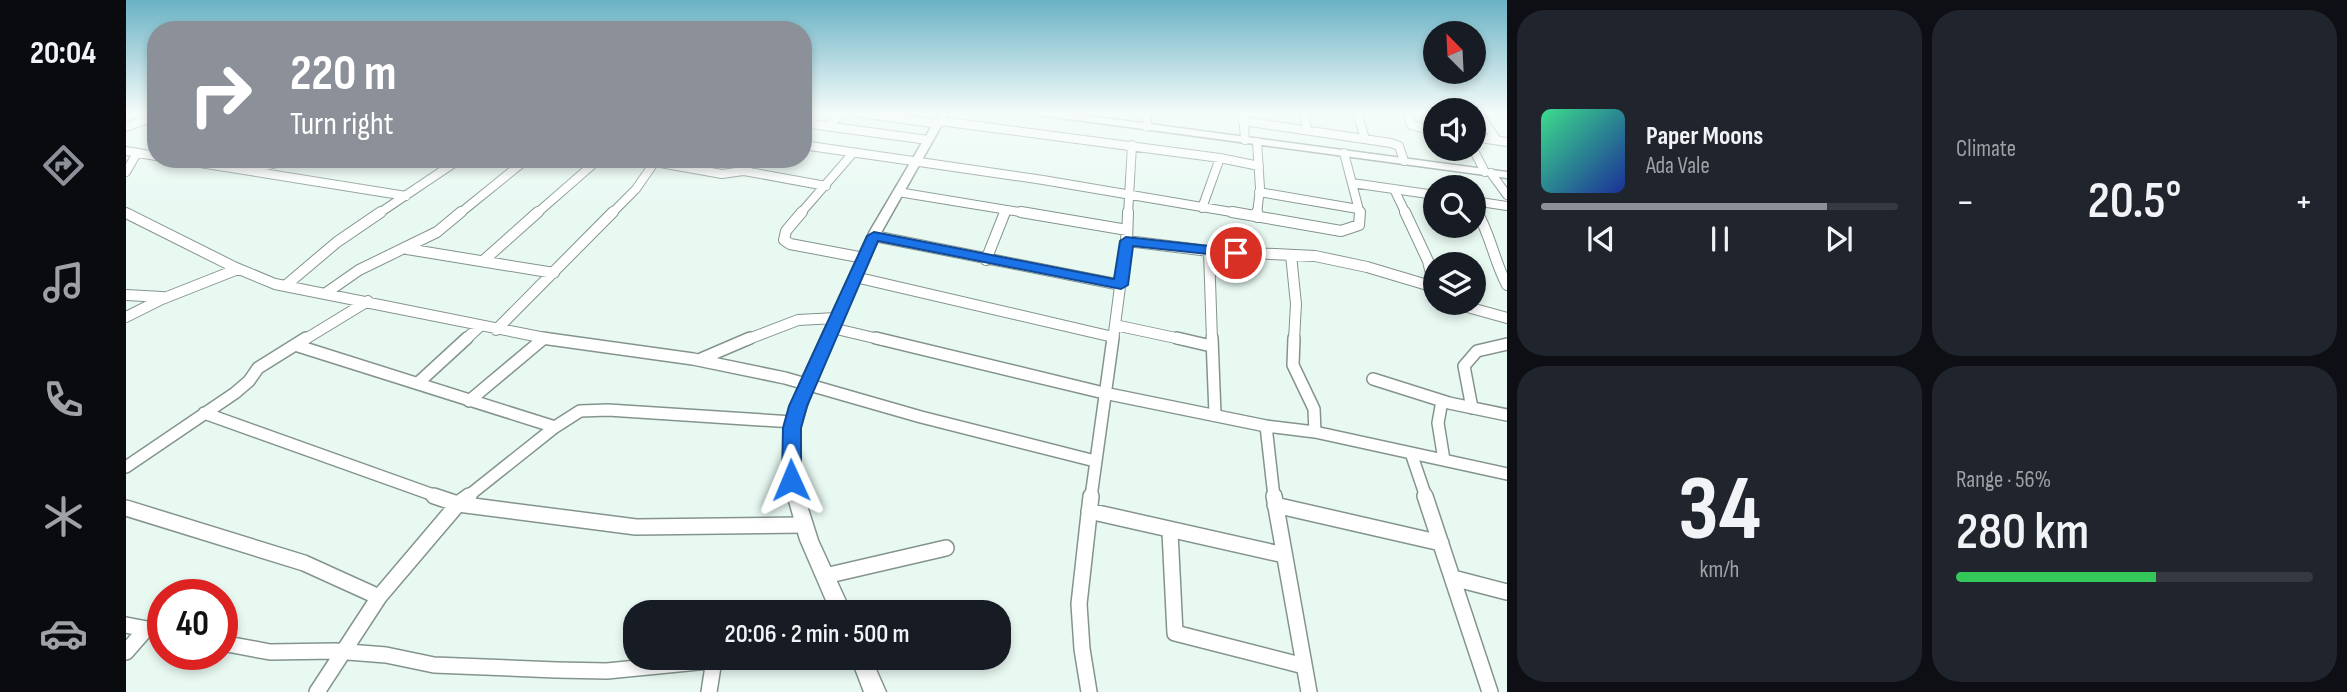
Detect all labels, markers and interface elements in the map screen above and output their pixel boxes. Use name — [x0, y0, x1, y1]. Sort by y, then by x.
north arrow — [1423, 21, 1486, 84]
map controls — [1423, 21, 1486, 315]
text: 20:04 — [30, 34, 96, 73]
text: 220 m — [290, 45, 396, 104]
icon: right — [175, 49, 266, 140]
button: sound — [1423, 98, 1486, 161]
text: Turn right — [290, 105, 394, 144]
text: Paper Moons — [1646, 121, 1763, 152]
text: Climate — [1956, 135, 2016, 163]
icon: directions — [39, 141, 88, 190]
text: Ada Vale — [1646, 152, 1710, 180]
text: 20.5° — [2088, 170, 2181, 233]
button: search — [1423, 175, 1486, 238]
text: − — [1956, 180, 1975, 225]
text: + — [2294, 180, 2313, 225]
icon: previous — [1582, 220, 1620, 258]
icon: pause — [1701, 220, 1739, 258]
icon: next — [1820, 220, 1858, 258]
pin — [1206, 223, 1266, 283]
icon: arrive — [1217, 234, 1255, 272]
button: layers — [1423, 252, 1486, 315]
icon: music — [39, 258, 88, 307]
icon: phone — [39, 375, 88, 424]
position arrow — [754, 443, 828, 517]
text: 34 — [1678, 456, 1761, 565]
text: Range · 56% — [1956, 466, 2051, 494]
icon: climate — [39, 492, 88, 541]
text: 280 km — [1956, 501, 2089, 564]
text: km/h — [1700, 556, 1739, 584]
speed limit sign: 40 — [147, 579, 238, 670]
icon: car — [39, 609, 88, 658]
text: 20:06 · 2 min · 500 m — [725, 619, 909, 650]

